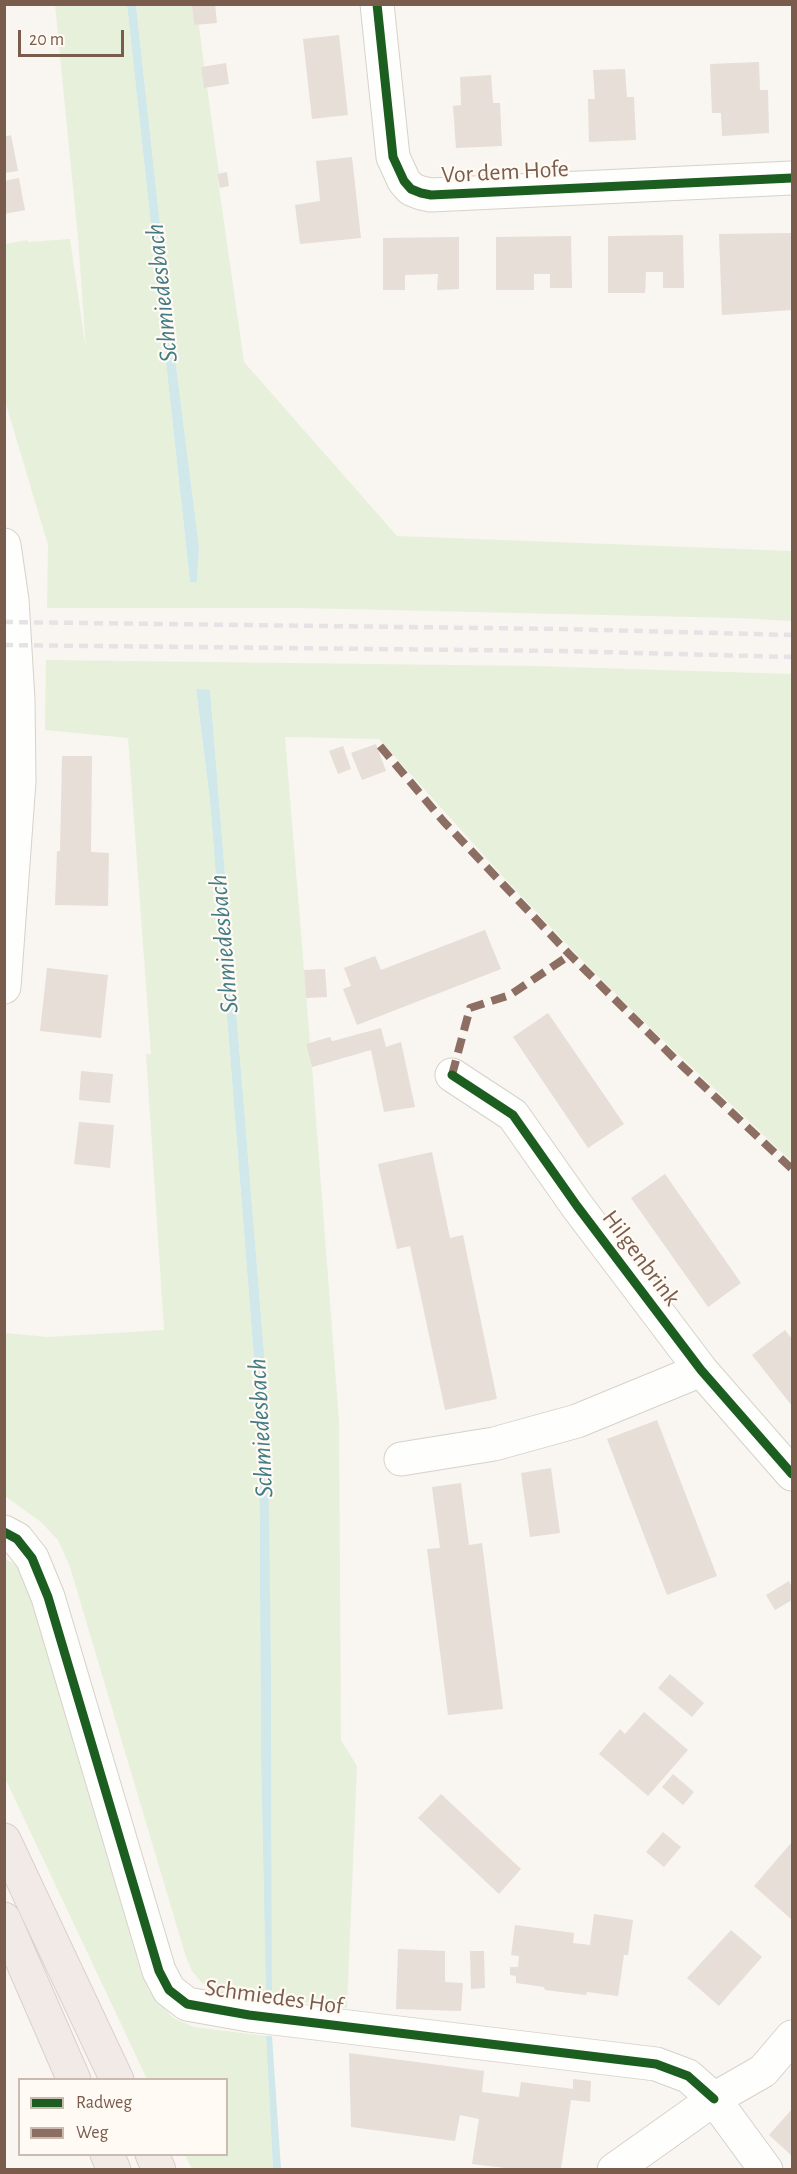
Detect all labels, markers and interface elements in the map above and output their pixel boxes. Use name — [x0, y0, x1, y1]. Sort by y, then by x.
scale bar — [21, 18, 128, 56]
text: 20 m — [29, 31, 64, 49]
street label: Vor dem Hofe — [441, 154, 569, 190]
water label: Schmiedesbach — [139, 222, 185, 364]
water label: Schmiedesbach — [202, 873, 246, 1015]
street label: Hilgenbrink — [596, 1205, 686, 1311]
water label: Schmiedesbach — [242, 1357, 280, 1499]
street label: Schmiedes Hof — [203, 1973, 345, 2021]
legend — [18, 2078, 228, 2156]
text: Radweg — [76, 2094, 132, 2112]
text: Weg — [76, 2124, 108, 2142]

